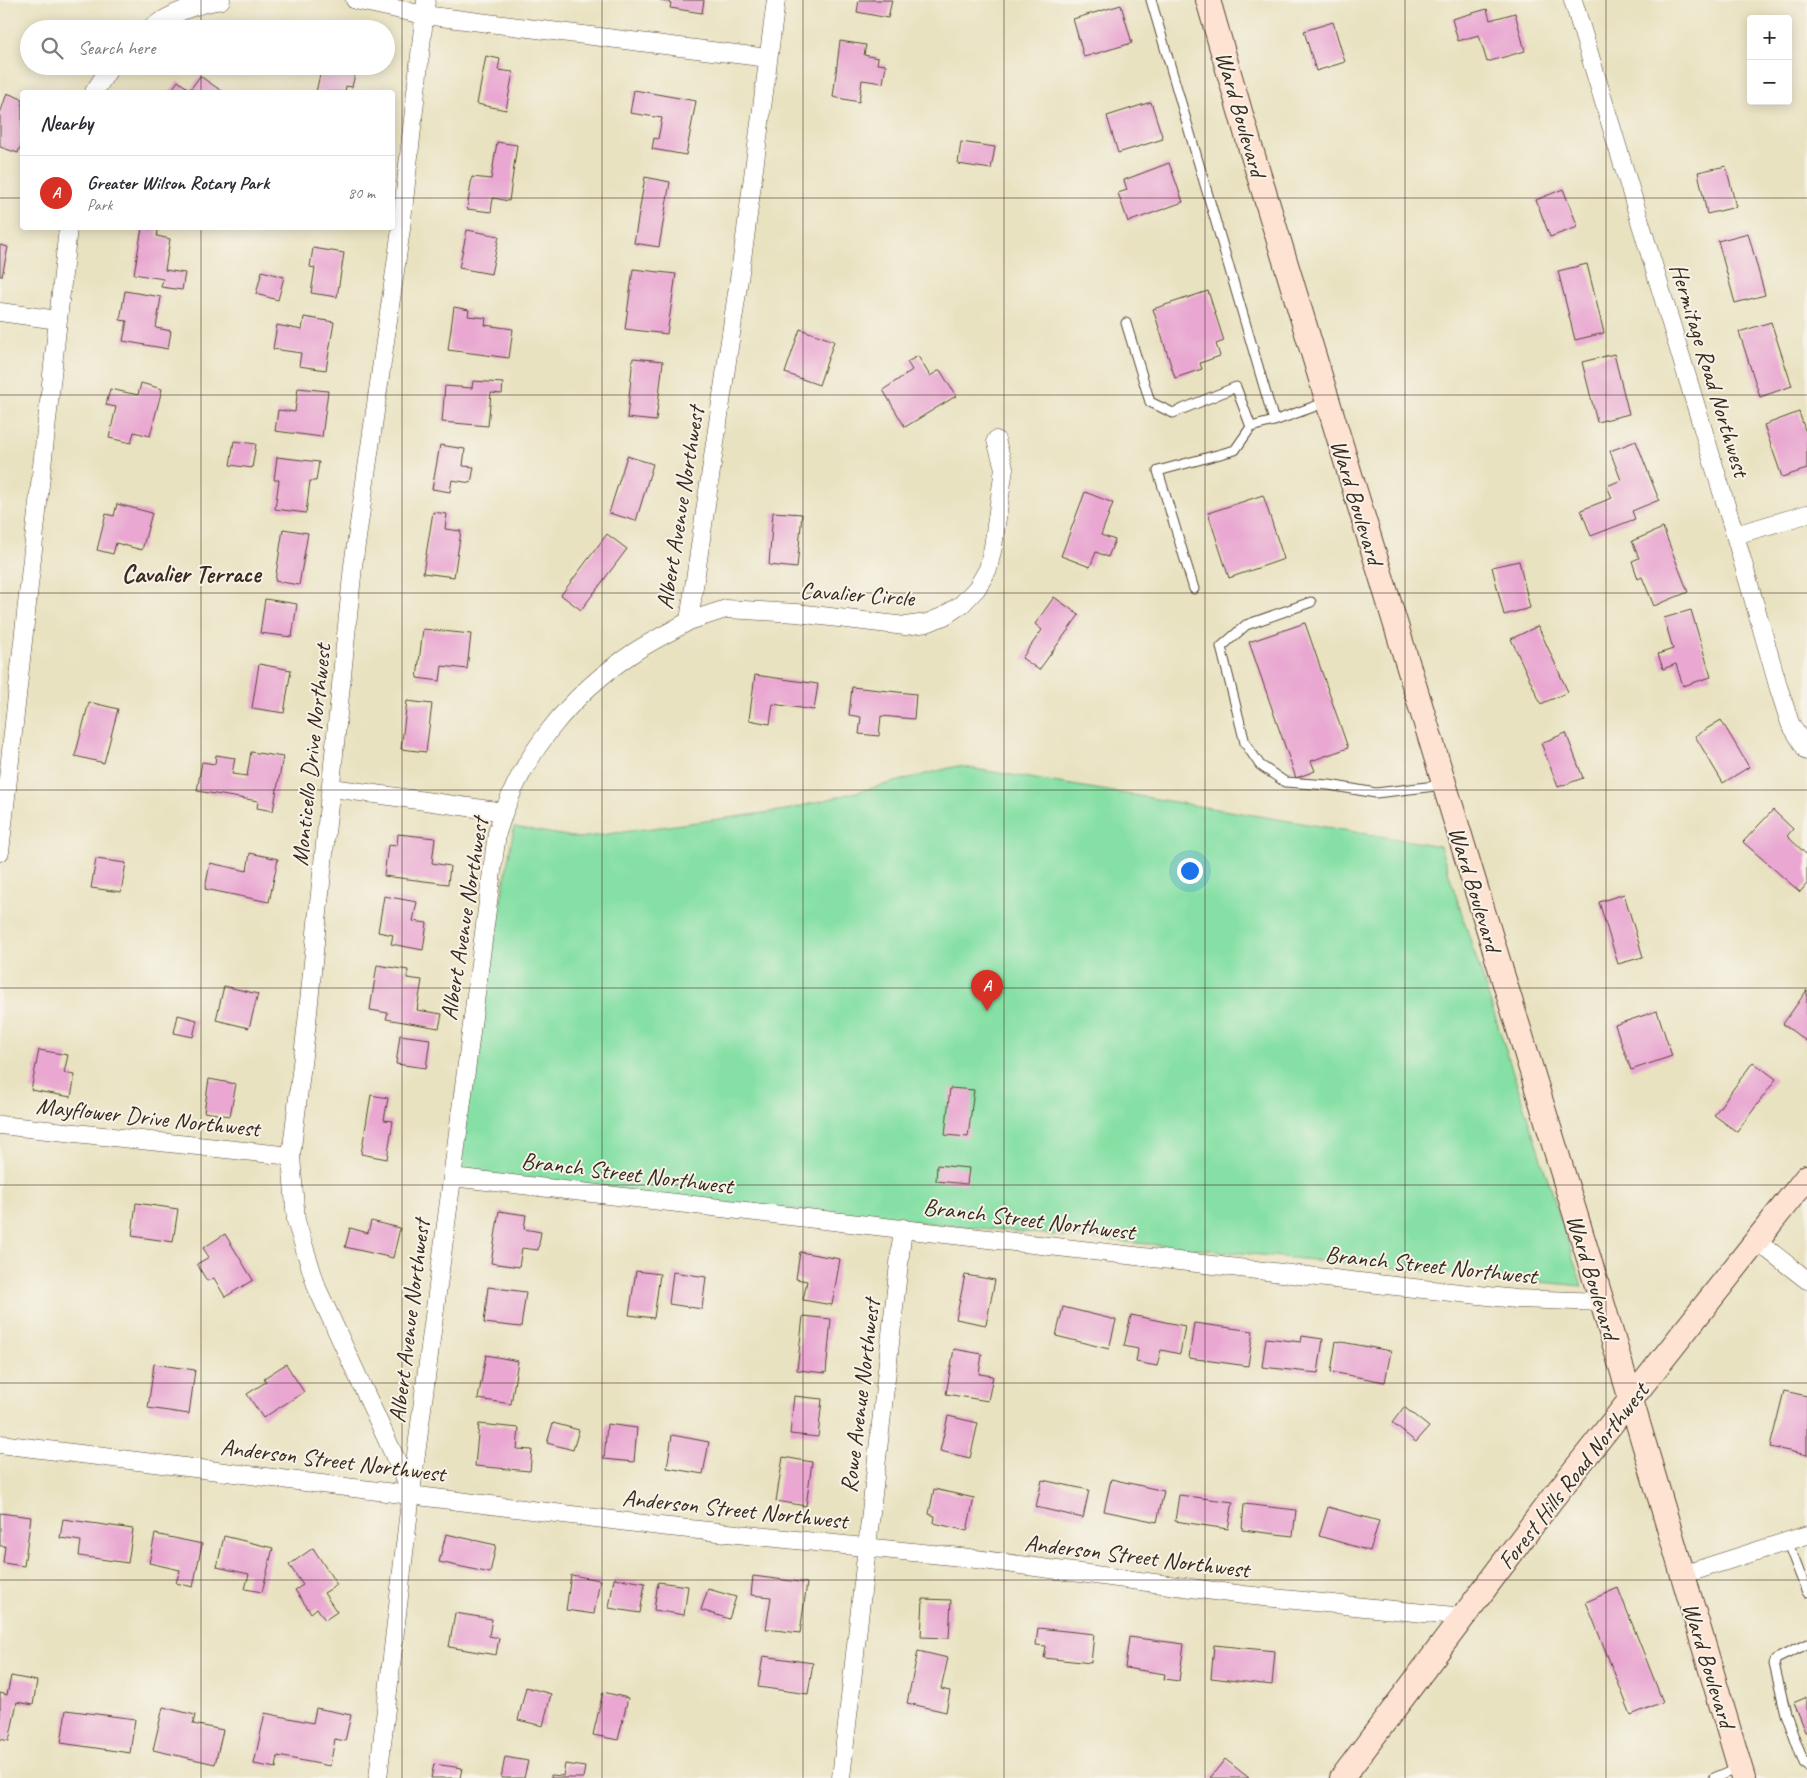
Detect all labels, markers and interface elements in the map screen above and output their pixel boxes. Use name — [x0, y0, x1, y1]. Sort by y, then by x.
map controls — [1747, 15, 1792, 105]
button: + — [1747, 15, 1792, 60]
search box — [20, 20, 395, 75]
icon: search — [38, 34, 66, 62]
text: Search here — [78, 36, 155, 60]
street label: Ward Boulevard — [1209, 48, 1274, 183]
button: − — [1747, 60, 1792, 105]
text: Nearby — [40, 110, 93, 136]
text: Greater Wilson Rotary Park — [87, 171, 269, 195]
text: A — [52, 183, 60, 203]
text: 80 m — [348, 183, 375, 203]
text: Park — [87, 195, 112, 215]
street label: Hermitage Road Northwest — [1663, 260, 1757, 482]
street label: Albert Avenue Northwest — [649, 402, 711, 611]
street label: Ward Boulevard — [1324, 436, 1391, 571]
district label: Cavalier Terrace — [122, 558, 263, 590]
street label: Cavalier Circle — [799, 575, 917, 613]
street label: Monticello Drive Northwest — [284, 641, 338, 867]
street label: Albert Avenue Northwest — [433, 813, 495, 1022]
street label: Ward Boulevard — [1442, 823, 1509, 958]
your location — [1177, 858, 1203, 884]
pin: A — [971, 970, 1003, 1011]
street label: Mayflower Drive Northwest — [35, 1090, 263, 1144]
street label: Branch Street Northwest — [520, 1145, 736, 1201]
street label: Branch Street Northwest — [922, 1191, 1138, 1247]
street label: Ward Boulevard — [1560, 1211, 1627, 1346]
street label: Albert Avenue Northwest — [382, 1215, 437, 1424]
street label: Branch Street Northwest — [1324, 1239, 1540, 1291]
street label: Rowe Avenue Northwest — [833, 1295, 887, 1494]
street label: Forest Hills Road Northwest — [1491, 1375, 1657, 1575]
street label: Anderson Street Northwest — [219, 1431, 449, 1489]
street label: Anderson Street Northwest — [621, 1482, 851, 1536]
street label: Anderson Street Northwest — [1023, 1527, 1253, 1585]
street label: Ward Boulevard — [1676, 1599, 1743, 1734]

